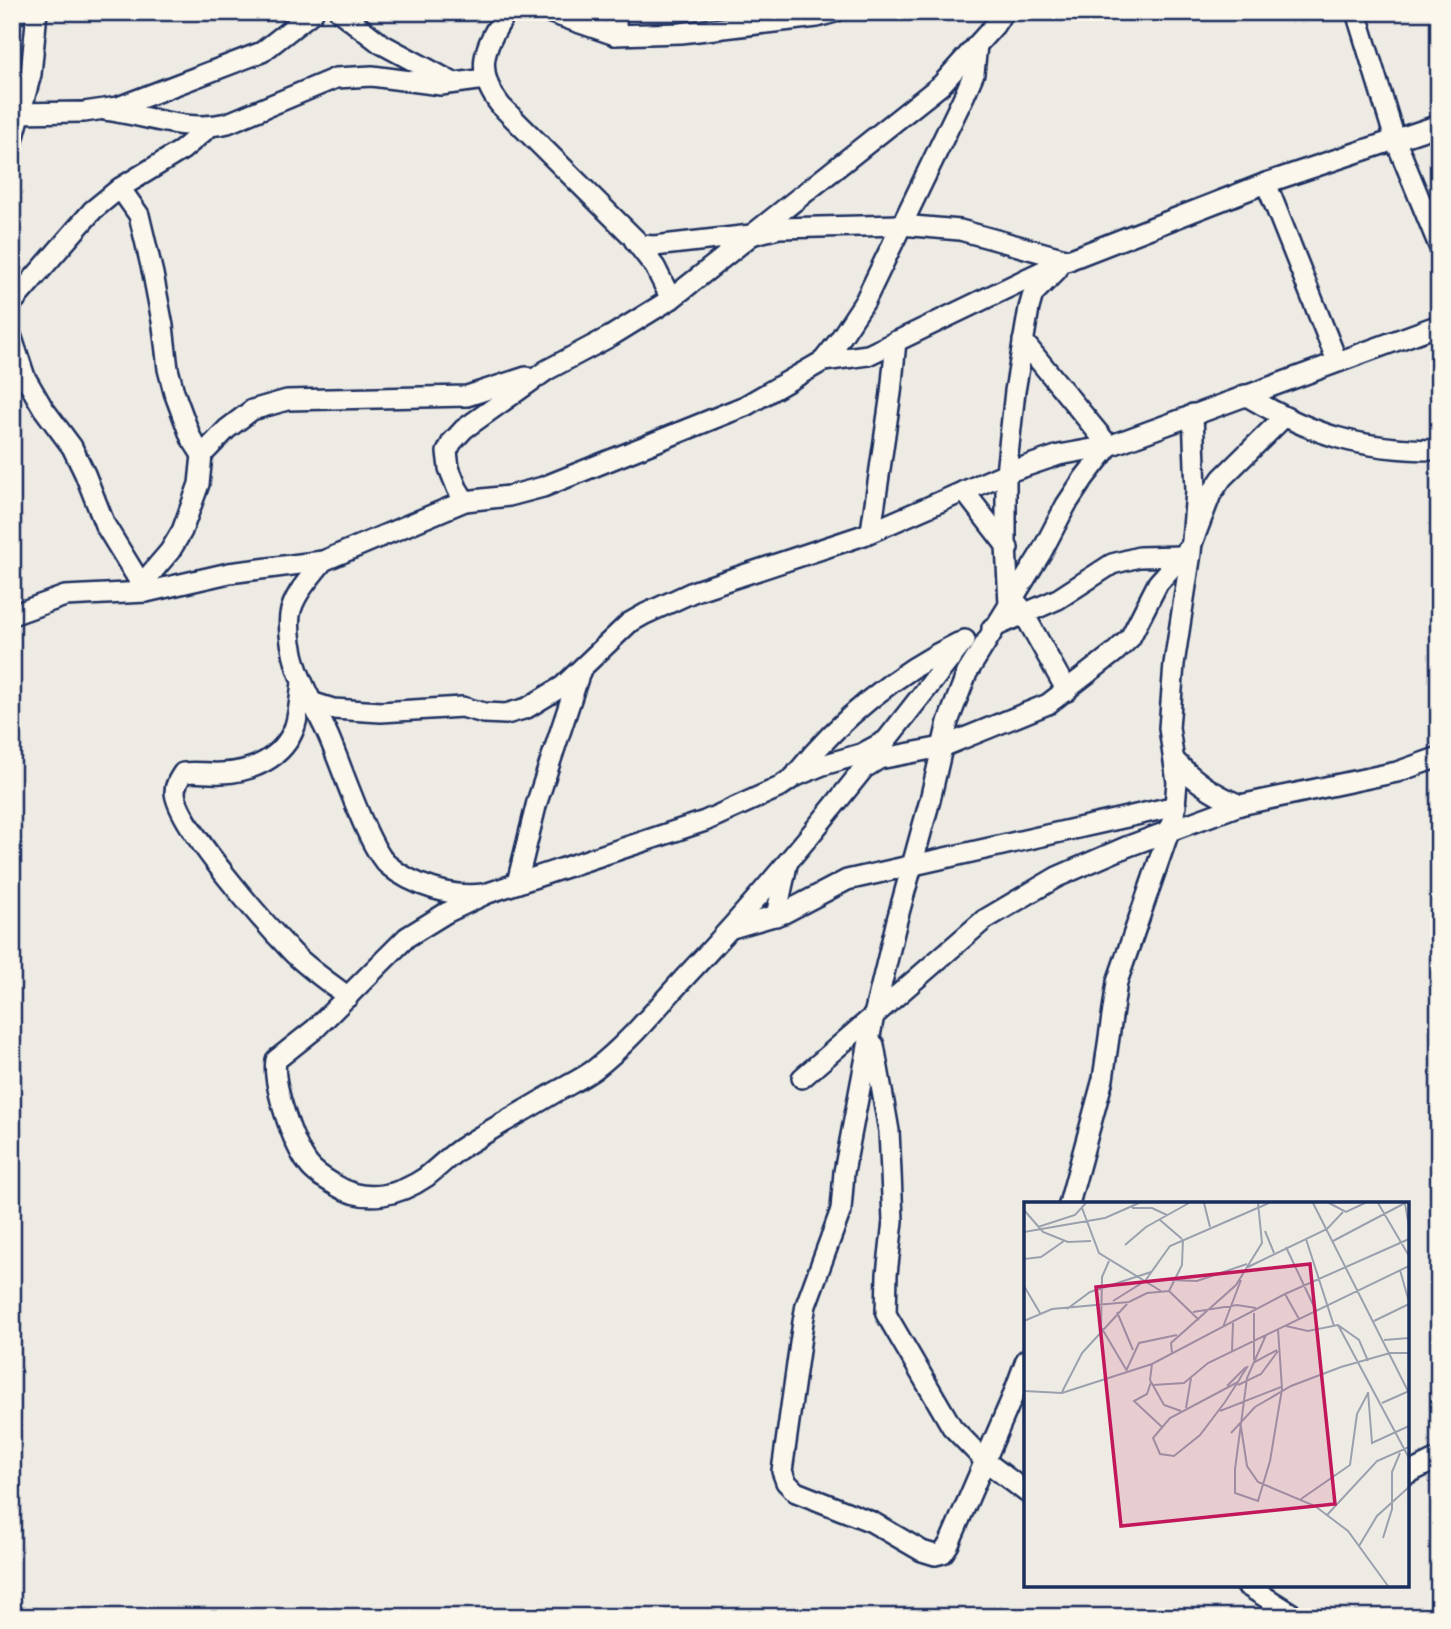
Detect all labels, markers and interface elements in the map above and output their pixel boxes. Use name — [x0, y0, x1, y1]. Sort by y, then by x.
inset map — [1024, 1202, 1409, 1587]

